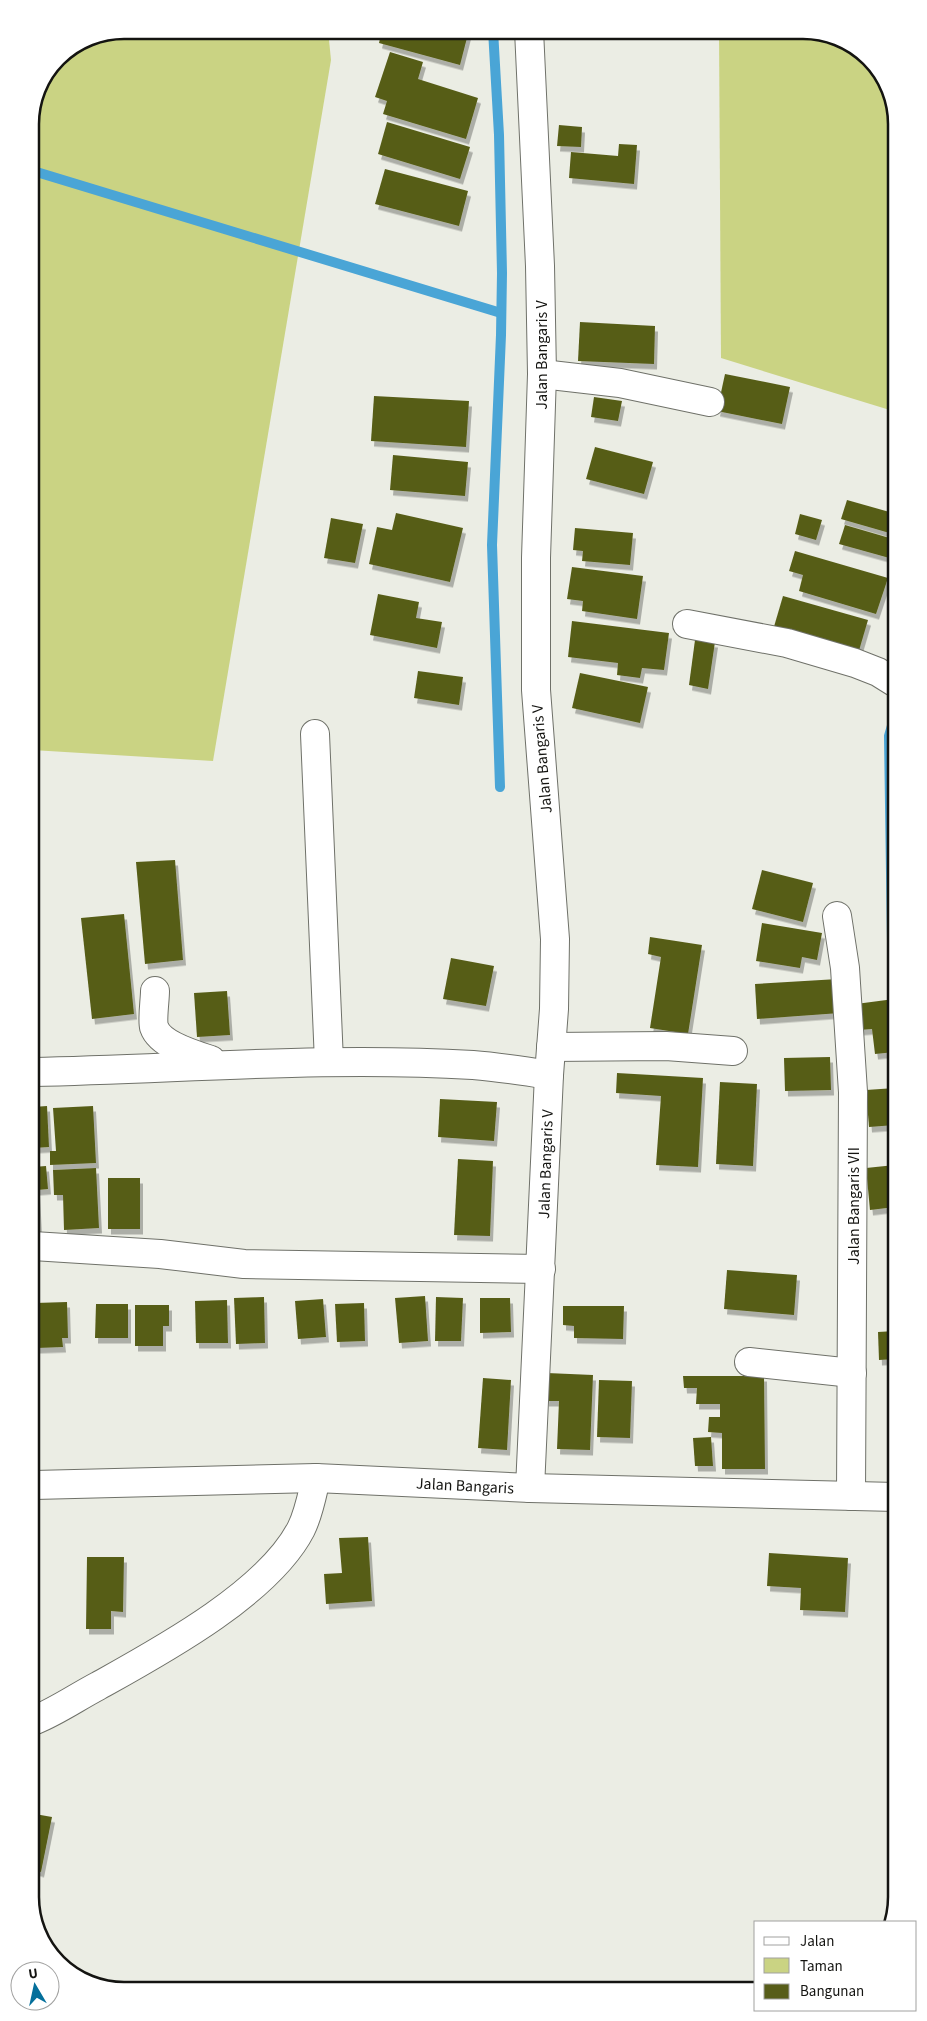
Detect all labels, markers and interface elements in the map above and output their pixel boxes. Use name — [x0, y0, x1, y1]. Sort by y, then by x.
street label: Jalan Bangaris V — [531, 299, 553, 410]
street label: Jalan Bangaris V — [526, 703, 558, 814]
street label: Jalan Bangaris V — [533, 1108, 559, 1219]
street label: Jalan Bangaris VII — [843, 1147, 865, 1265]
street label: Jalan Bangaris — [415, 1472, 515, 1500]
legend — [754, 1921, 917, 2011]
text: Jalan — [800, 1931, 834, 1952]
text: Taman — [800, 1956, 843, 1977]
north arrow — [10, 1961, 60, 2011]
text: U — [27, 1964, 39, 1985]
text: Bangunan — [800, 1981, 864, 2002]

